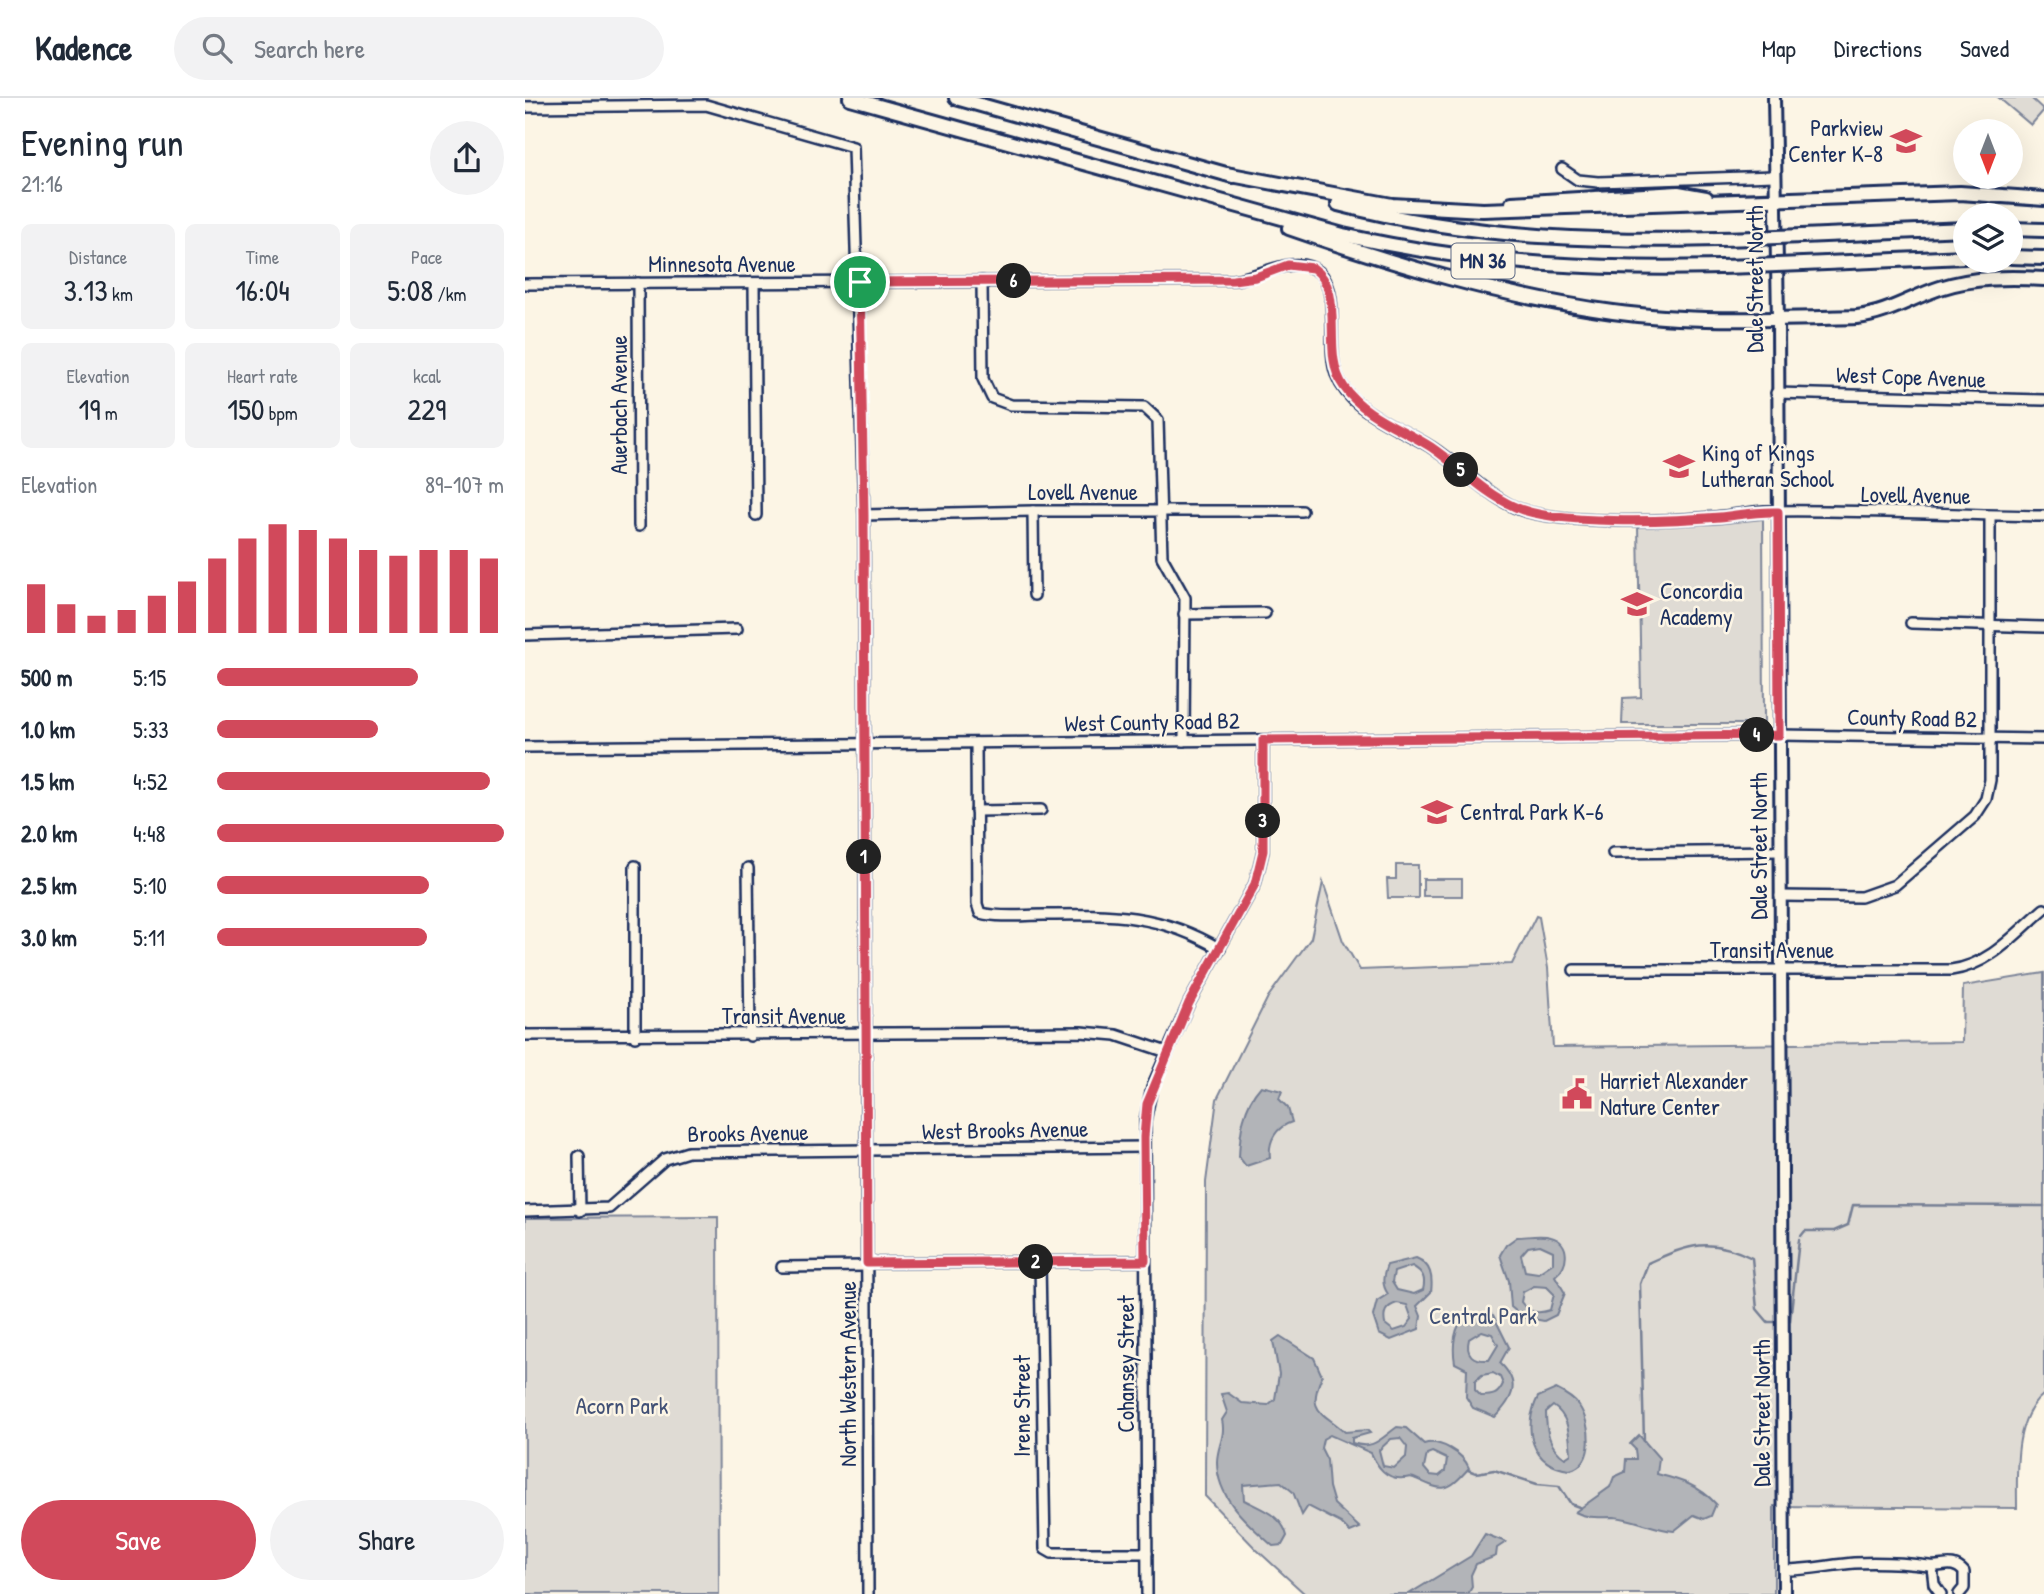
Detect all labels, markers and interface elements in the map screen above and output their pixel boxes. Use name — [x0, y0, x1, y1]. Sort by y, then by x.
search box — [174, 17, 664, 80]
text: Kadence — [35, 26, 132, 70]
icon: search — [198, 29, 236, 67]
text: Search here — [254, 31, 365, 66]
text: Map — [1762, 32, 1796, 64]
text: Directions — [1834, 32, 1922, 64]
text: Saved — [1960, 32, 2009, 64]
place label: Parkview Center K-8 — [1788, 112, 1883, 169]
text: Evening run — [21, 116, 184, 168]
north arrow — [1953, 119, 2023, 189]
map controls — [1953, 119, 2023, 273]
button: share — [430, 121, 504, 195]
school or university icon: Parkview Center K-8 — [1889, 124, 1923, 158]
text: 21:16 — [21, 168, 63, 199]
button: layers — [1953, 203, 2023, 273]
street label: Dale Street North — [1739, 205, 1770, 353]
text: Distance — [69, 244, 127, 270]
text: Time — [246, 244, 279, 270]
text: Pace — [411, 244, 443, 270]
road number: MN 36 — [1451, 244, 1515, 278]
street label: Minnesota Avenue — [648, 248, 796, 279]
pin — [830, 252, 890, 312]
icon: arrive — [841, 263, 879, 301]
pin: 6 — [997, 264, 1031, 298]
text: 6 — [1010, 267, 1017, 293]
text: 3.13 — [63, 270, 108, 310]
text: 16:04 — [235, 270, 290, 310]
text: 5:08 — [387, 270, 433, 310]
text: km — [108, 281, 133, 307]
text: /km — [433, 281, 466, 307]
street label: Auerbach Avenue — [603, 335, 634, 475]
street label: West Cope Avenue — [1836, 358, 1986, 395]
text: Elevation — [67, 363, 130, 389]
text: Heart rate — [227, 363, 298, 389]
text: kcal — [413, 363, 441, 389]
text: 19 — [79, 389, 100, 429]
text: 150 — [227, 389, 264, 429]
text: 229 — [407, 389, 446, 429]
text: m — [100, 400, 118, 426]
text: bpm — [264, 400, 298, 426]
place label: King of Kings Lutheran School — [1702, 437, 1835, 494]
school or university icon: King of Kings Lutheran School — [1662, 449, 1696, 483]
pin: 5 — [1443, 452, 1479, 488]
text: 5 — [1456, 456, 1465, 482]
text: Elevation — [21, 469, 97, 500]
text: 89–107 m — [425, 469, 504, 500]
street label: Lovell Avenue — [1028, 476, 1138, 507]
street label: Lovell Avenue — [1861, 478, 1971, 511]
place label: Concordia Academy — [1660, 575, 1742, 632]
school or university icon: Concordia Academy — [1620, 587, 1654, 621]
text: 500 m — [21, 662, 72, 693]
text: 5:15 — [133, 662, 166, 693]
street label: County Road B2 — [1847, 701, 1977, 734]
street label: West County Road B2 — [1064, 704, 1240, 739]
text: 1.0 km — [21, 714, 75, 745]
text: 5:33 — [133, 714, 169, 745]
pin: 4 — [1739, 718, 1775, 752]
text: 4 — [1753, 721, 1760, 747]
text: 1.5 km — [21, 766, 74, 797]
text: 4:52 — [133, 766, 167, 797]
street label: Dale Street North — [1743, 772, 1774, 920]
school or university icon: Central Park K-6 — [1420, 795, 1454, 829]
place label: Central Park K-6 — [1460, 796, 1604, 827]
pin: 3 — [1245, 804, 1281, 838]
text: 3 — [1258, 807, 1267, 833]
text: 2.0 km — [21, 818, 77, 849]
text: 4:48 — [133, 818, 166, 849]
pin: 1 — [847, 840, 881, 874]
text: 1 — [860, 843, 867, 869]
text: 2.5 km — [21, 870, 77, 901]
text: 5:10 — [133, 870, 167, 901]
text: 3.0 km — [21, 922, 77, 953]
text: 5:11 — [133, 922, 165, 953]
street label: Transit Avenue — [1710, 934, 1834, 965]
street label: Transit Avenue — [722, 1000, 846, 1031]
place label: Harriet Alexander Nature Center — [1600, 1065, 1748, 1122]
public building icon: Harriet Alexander Nature Center — [1560, 1077, 1594, 1111]
street label: West Brooks Avenue — [922, 1113, 1088, 1146]
street label: Brooks Avenue — [687, 1116, 809, 1149]
pin: 2 — [1019, 1244, 1053, 1280]
text: 2 — [1031, 1248, 1040, 1274]
street label: North Western Avenue — [832, 1281, 863, 1467]
street label: Cohansey Street — [1110, 1294, 1141, 1433]
park label: Central Park — [1429, 1300, 1537, 1331]
street label: Dale Street North — [1746, 1339, 1777, 1487]
street label: Irene Street — [1006, 1354, 1037, 1457]
park label: Acorn Park — [576, 1390, 669, 1421]
button: Save — [21, 1500, 256, 1580]
button: Share — [270, 1500, 504, 1580]

